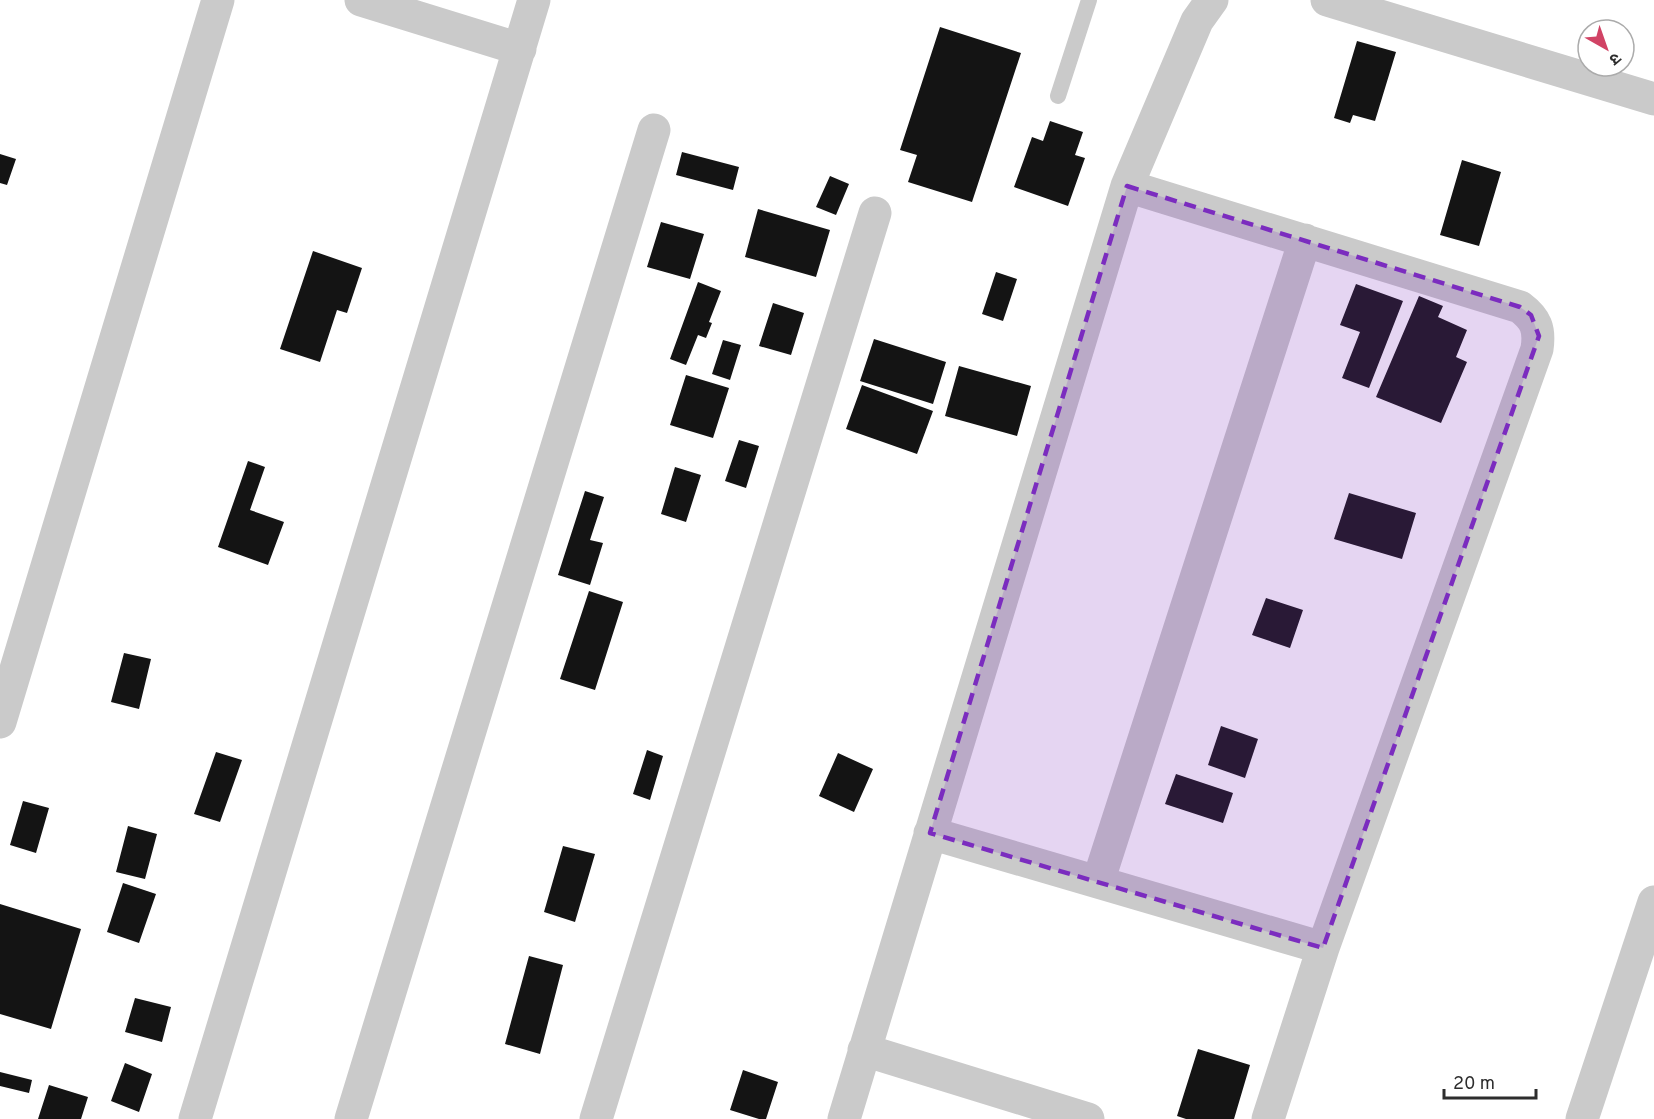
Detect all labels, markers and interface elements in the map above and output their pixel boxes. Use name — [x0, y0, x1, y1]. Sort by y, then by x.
north arrow — [1576, 18, 1636, 78]
text: उ — [1604, 47, 1624, 69]
scale bar — [1444, 1062, 1536, 1100]
text: 20 m — [1453, 1073, 1495, 1096]

